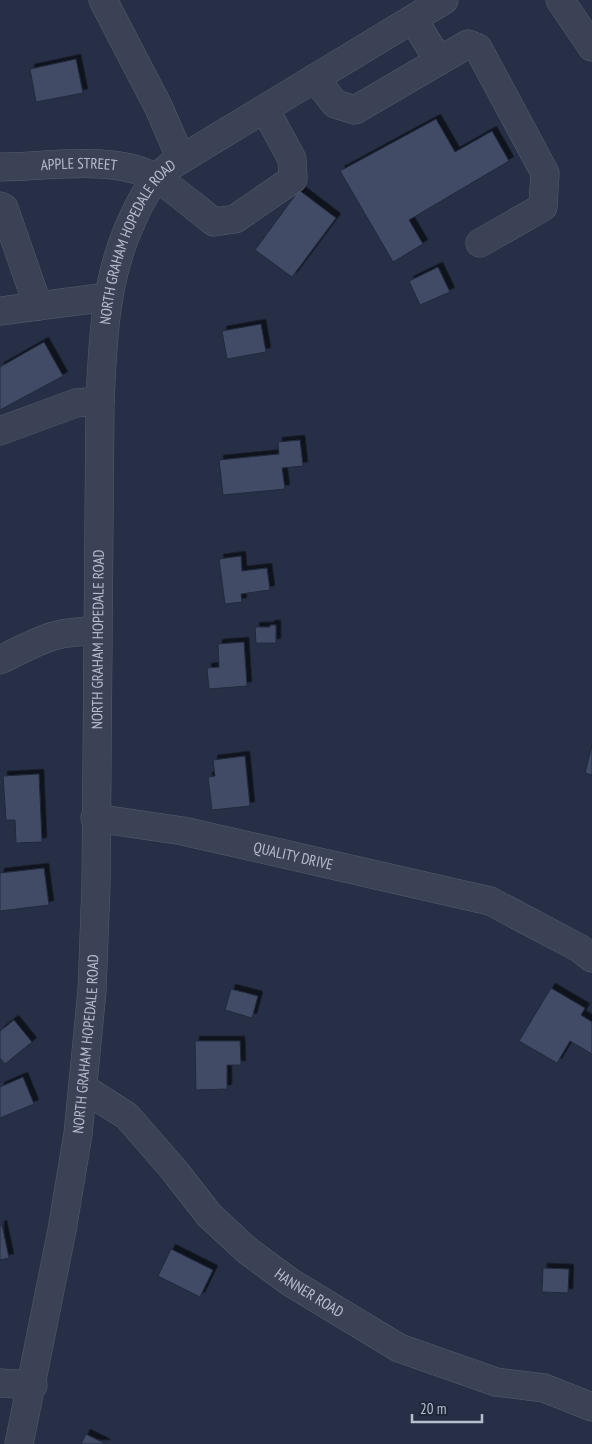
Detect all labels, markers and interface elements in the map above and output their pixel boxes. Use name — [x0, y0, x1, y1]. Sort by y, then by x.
street label: APPLE STREET — [40, 153, 119, 175]
street label: NORTH GRAHAM HOPEDALE ROAD — [95, 155, 179, 325]
street label: NORTH GRAHAM HOPEDALE ROAD — [87, 549, 108, 729]
street label: QUALITY DRIVE — [252, 837, 335, 874]
street label: NORTH GRAHAM HOPEDALE ROAD — [68, 954, 102, 1134]
street label: HANNER ROAD — [271, 1264, 347, 1321]
scale bar — [412, 1392, 482, 1424]
text: 20 m — [420, 1399, 446, 1418]

